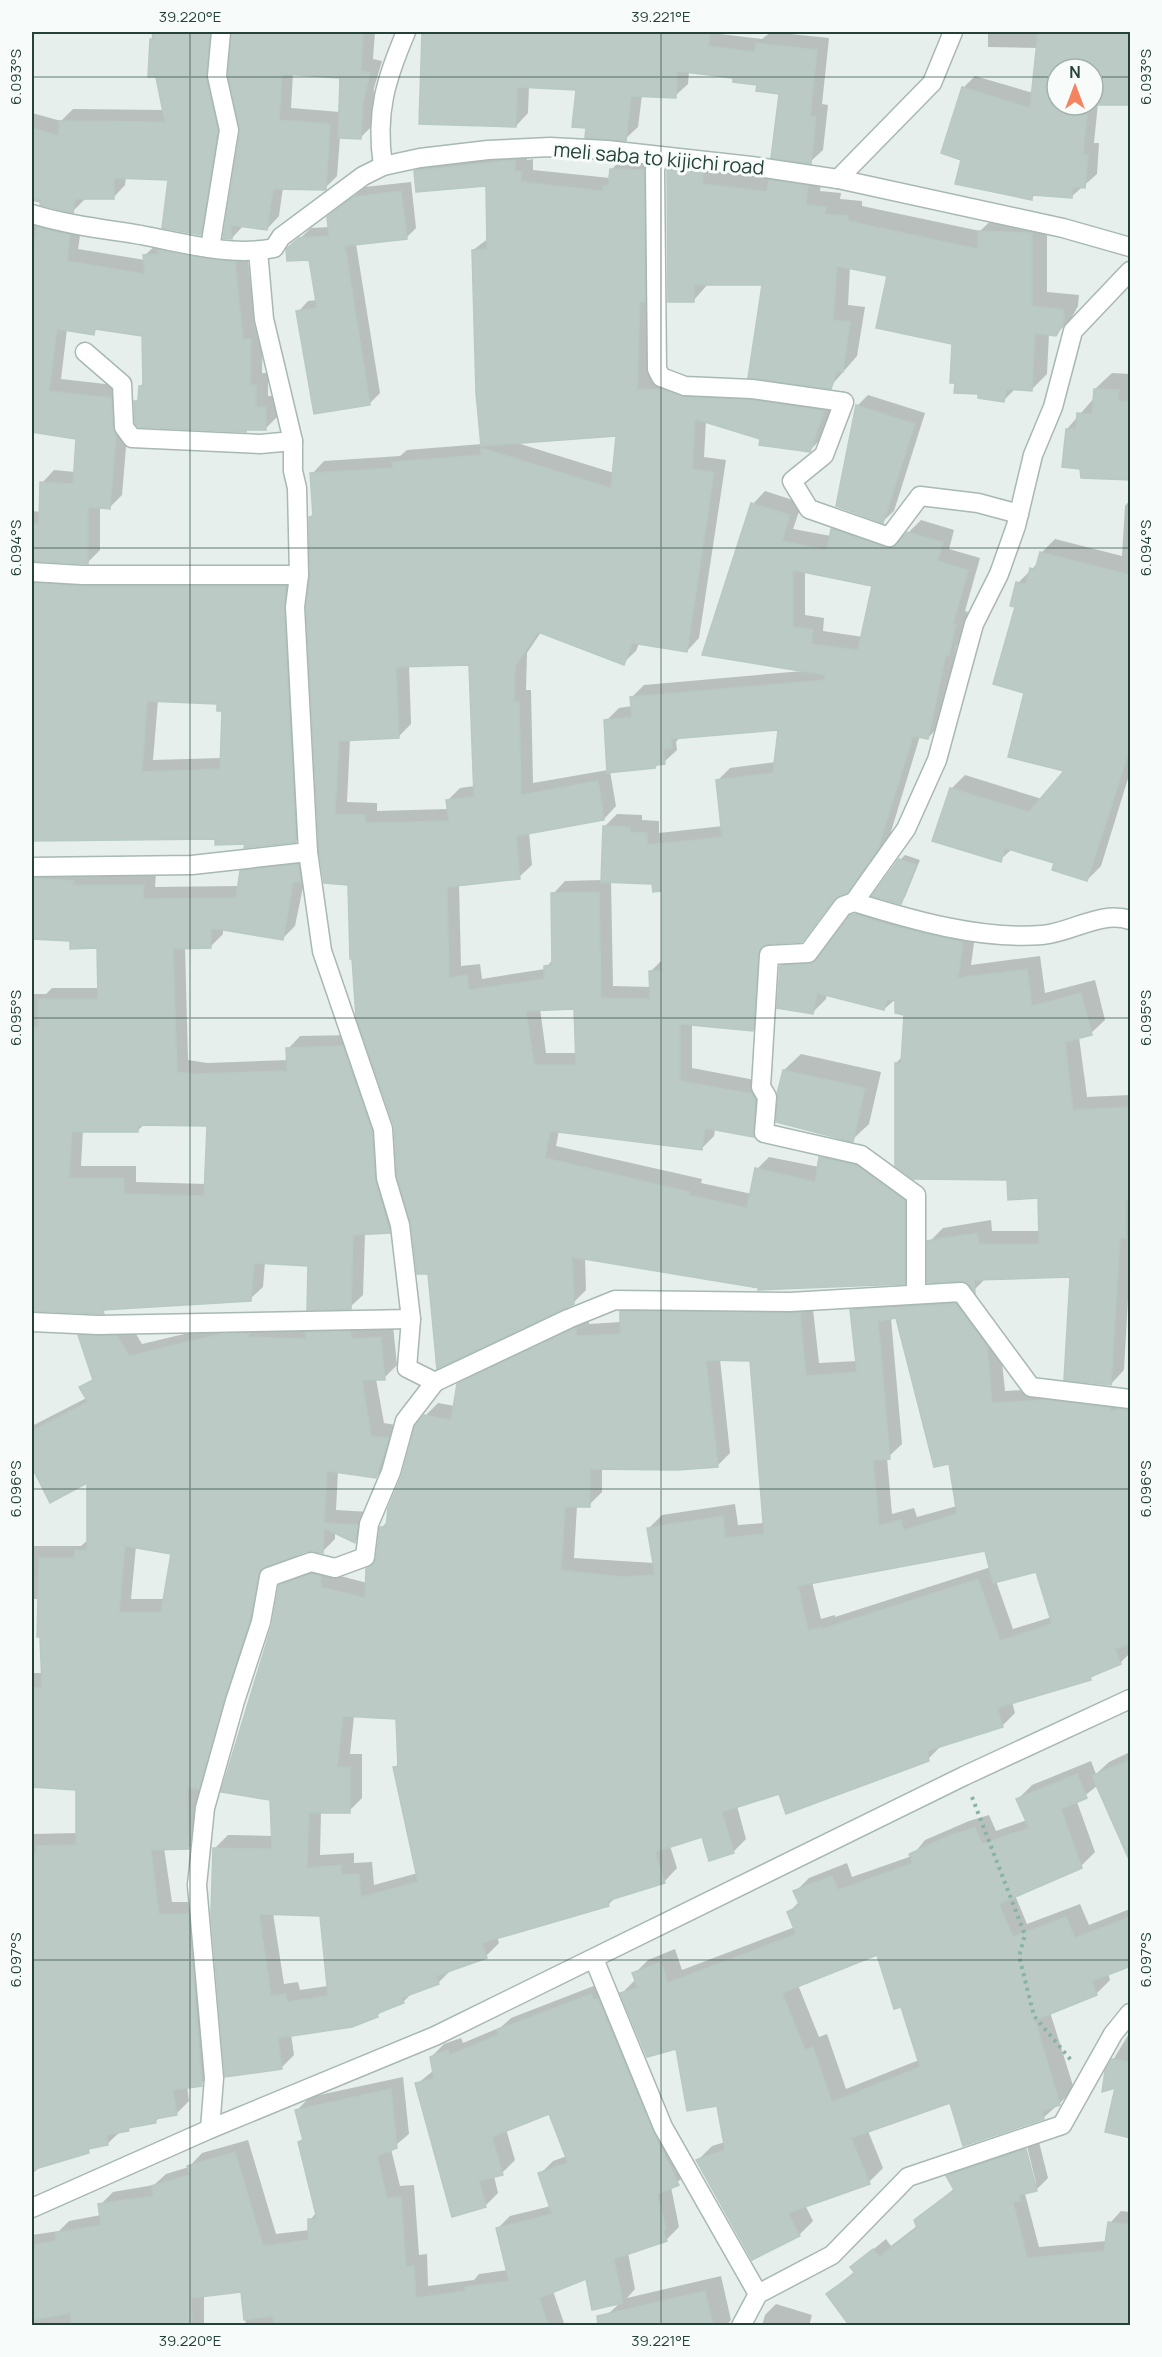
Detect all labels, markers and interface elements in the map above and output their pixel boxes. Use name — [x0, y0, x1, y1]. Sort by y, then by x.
text: 39.220°E — [159, 6, 221, 27]
text: 39.221°E — [631, 6, 691, 27]
text: 6.093°S — [5, 49, 26, 105]
text: 6.093°S — [1135, 49, 1156, 105]
north arrow — [1045, 57, 1105, 117]
text: N — [1069, 61, 1081, 83]
street label: meli saba to kijichi road — [552, 135, 766, 181]
text: 6.094°S — [5, 520, 26, 576]
text: 6.094°S — [1135, 520, 1156, 576]
text: 6.095°S — [5, 990, 26, 1046]
text: 6.095°S — [1135, 990, 1156, 1046]
text: 6.096°S — [5, 1461, 26, 1517]
text: 6.096°S — [1135, 1461, 1156, 1517]
text: 6.097°S — [5, 1933, 26, 1987]
text: 6.097°S — [1135, 1933, 1156, 1987]
text: 39.220°E — [159, 2330, 221, 2351]
text: 39.221°E — [631, 2330, 691, 2351]

